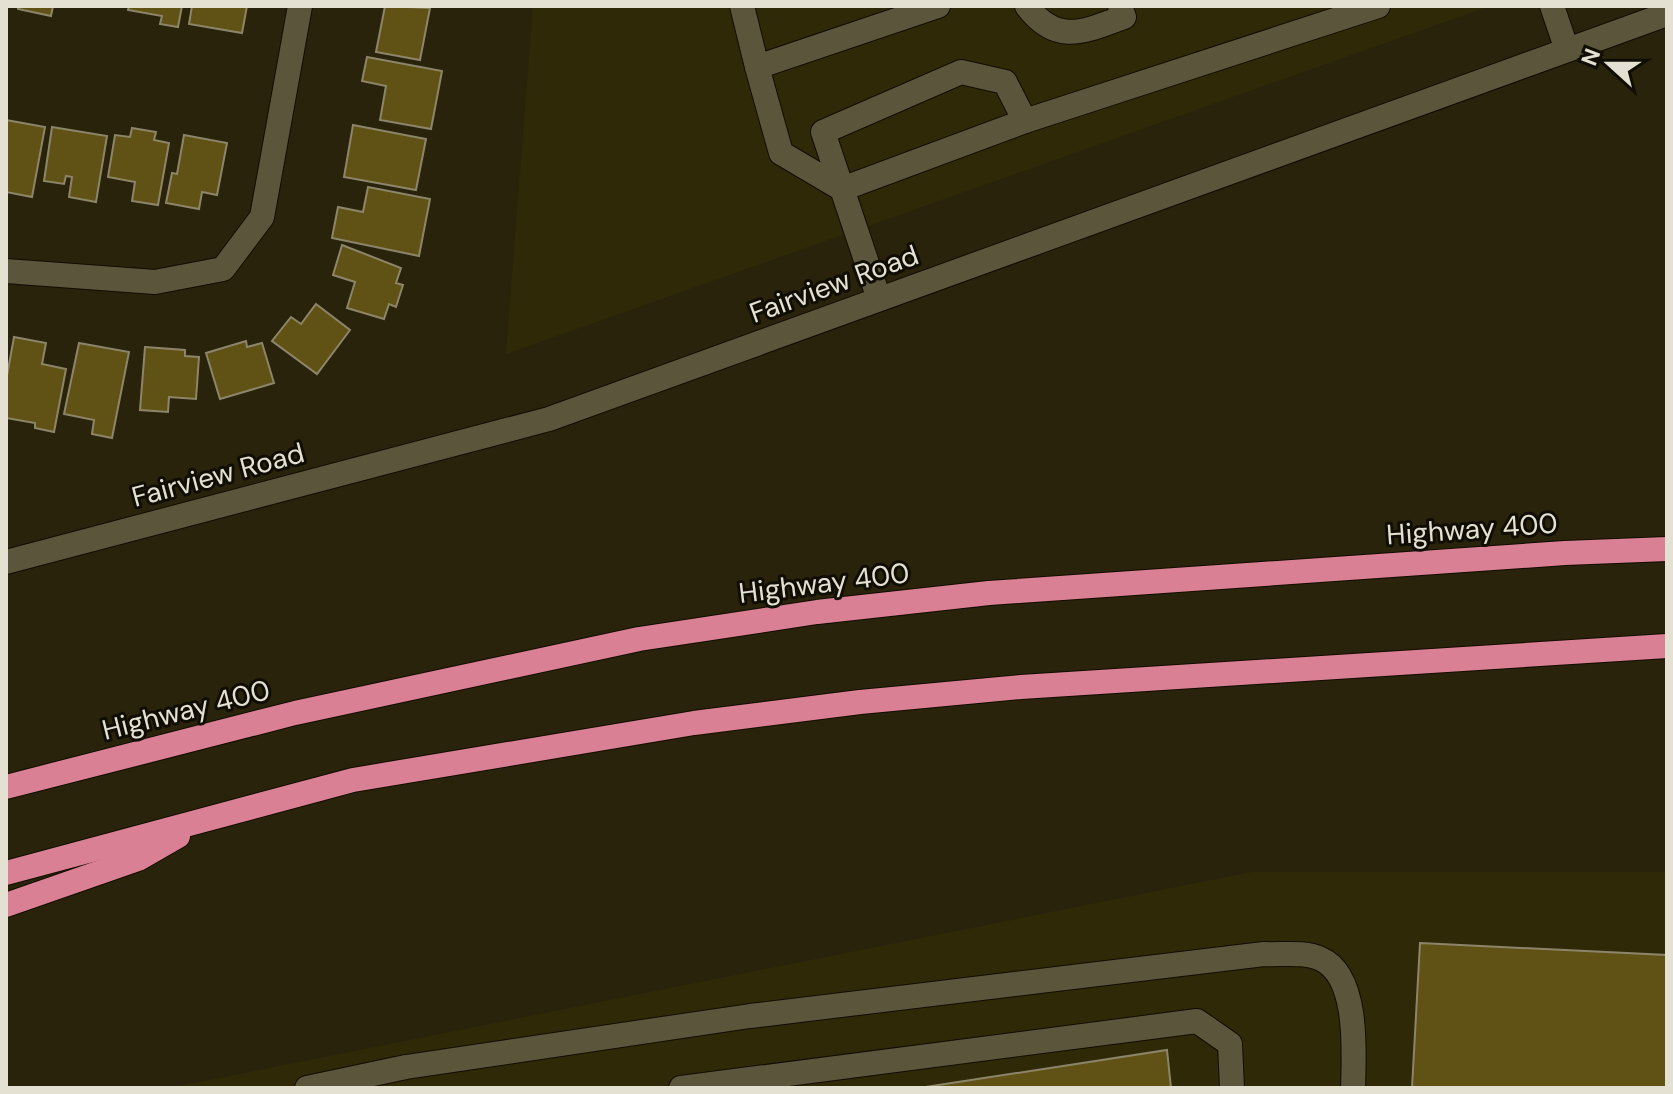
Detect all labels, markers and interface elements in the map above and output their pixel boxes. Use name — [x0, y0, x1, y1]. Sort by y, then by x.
north arrow — [1569, 24, 1649, 104]
text: N — [1574, 44, 1607, 70]
street label: Fairview Road — [744, 236, 924, 332]
street label: Fairview Road — [128, 434, 308, 516]
street label: Highway 400 — [1385, 505, 1559, 553]
street label: Highway 400 — [737, 554, 911, 612]
street label: Highway 400 — [98, 671, 274, 749]

